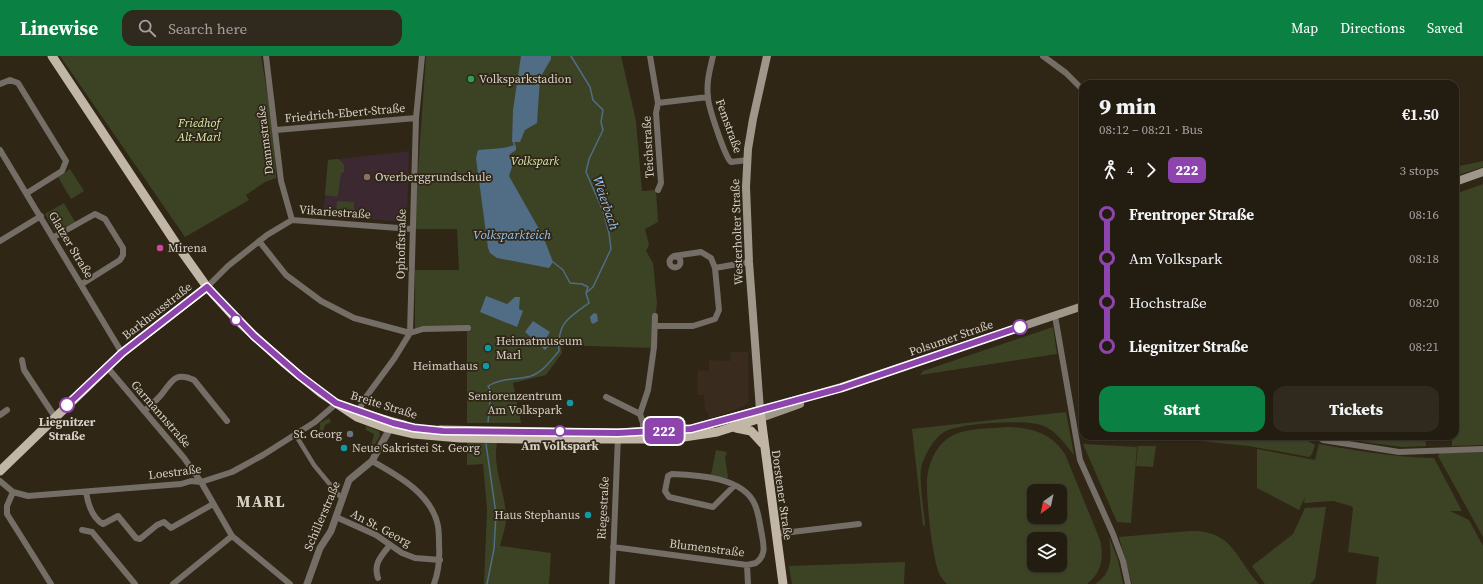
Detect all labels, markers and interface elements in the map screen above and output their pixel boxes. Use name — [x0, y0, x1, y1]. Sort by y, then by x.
search box — [122, 10, 402, 46]
text: Linewise — [20, 15, 98, 41]
icon: search — [136, 17, 158, 39]
text: Search here — [168, 18, 247, 39]
text: Map — [1291, 18, 1318, 38]
text: Directions — [1340, 18, 1405, 38]
text: Saved — [1427, 18, 1463, 38]
place label: Volksparkstadion — [479, 71, 572, 87]
marker: Volksparkstadion — [466, 74, 476, 84]
text: 9 min — [1099, 91, 1156, 121]
street label: Femstraße — [712, 97, 746, 155]
street label: Friedrich-Ebert-Straße — [284, 100, 406, 126]
street label: Dammstraße — [253, 104, 277, 176]
text: €1.50 — [1402, 104, 1439, 125]
park label: Friedhof Alt-Marl — [176, 115, 222, 145]
street label: Teichstraße — [638, 115, 658, 179]
text: 08:12 – 08:21 · Bus — [1099, 121, 1203, 138]
park label: Volkspark — [511, 153, 560, 169]
icon: walk — [1099, 159, 1121, 181]
icon: forward — [1140, 159, 1162, 181]
text: 222 — [1176, 160, 1198, 180]
text: 4 — [1127, 162, 1134, 179]
text: 3 stops — [1399, 162, 1439, 179]
place label: Overberggrundschule — [375, 169, 492, 185]
marker: Overberggrundschule — [362, 172, 372, 182]
water label: Weierbach — [589, 174, 623, 232]
street label: Westerholter Straße — [727, 179, 747, 285]
street label: Vikariestraße — [298, 202, 372, 222]
text: Frentroper Straße — [1129, 204, 1254, 225]
text: 08:16 — [1409, 206, 1439, 223]
street label: Glatzer Straße — [45, 209, 97, 281]
street label: Ophoffstraße — [392, 209, 410, 279]
water label: Volksparkteich — [473, 226, 551, 243]
place label: Mirena — [168, 240, 208, 256]
marker: Mirena — [155, 243, 165, 253]
text: Am Volkspark — [1129, 248, 1222, 269]
text: 08:18 — [1409, 250, 1439, 267]
street label: Barkhausstraße — [119, 279, 195, 343]
text: Hochstraße — [1129, 292, 1207, 313]
text: 08:20 — [1409, 294, 1439, 311]
unlabelled marker — [230, 314, 242, 326]
street label: Polsumer Straße — [907, 316, 995, 360]
unlabelled marker — [1012, 319, 1028, 335]
place label: Heimatmuseum Marl — [496, 333, 583, 363]
text: Liegnitzer Straße — [1129, 336, 1248, 357]
text: 08:21 — [1409, 338, 1439, 355]
marker: Heimatmuseum Marl — [483, 343, 493, 353]
place label: Heimathaus — [413, 358, 478, 374]
marker: Heimathaus — [481, 361, 491, 371]
street label: Garmannstraße — [127, 377, 195, 451]
button: Start — [1099, 386, 1265, 432]
button: Tickets — [1273, 386, 1439, 432]
street label: Breite Straße — [349, 387, 419, 423]
place label: Seniorenzentrum Am Volkspark — [468, 388, 562, 418]
marker: Liegnitzer Straße — [59, 397, 75, 413]
marker: Seniorenzentrum Am Volkspark — [565, 398, 575, 408]
place label: Liegnitzer Straße — [39, 414, 96, 444]
line badge: 222 — [641, 418, 687, 444]
text: 222 — [653, 421, 675, 441]
marker: Am Volkspark — [554, 425, 566, 437]
place label: St. Georg — [294, 426, 342, 442]
marker: St. Georg — [345, 429, 355, 439]
place label: Am Volkspark — [521, 438, 599, 454]
place label: Neue Sakristei St. Georg — [352, 440, 480, 456]
marker: Neue Sakristei St. Georg — [339, 443, 349, 453]
street label: Dorstener Straße — [768, 449, 796, 541]
street label: Loestraße — [148, 461, 202, 483]
street label: Riegestraße — [593, 476, 613, 540]
street label: Schillerstraße — [300, 479, 344, 553]
north arrow — [1027, 484, 1067, 524]
map controls — [1027, 484, 1067, 572]
district label: MARL — [236, 490, 286, 512]
street label: An St. Georg — [348, 505, 414, 551]
place label: Haus Stephanus — [494, 507, 580, 523]
marker: Haus Stephanus — [583, 510, 593, 520]
button: layers — [1027, 532, 1067, 572]
street label: Blumenstraße — [669, 535, 745, 561]

